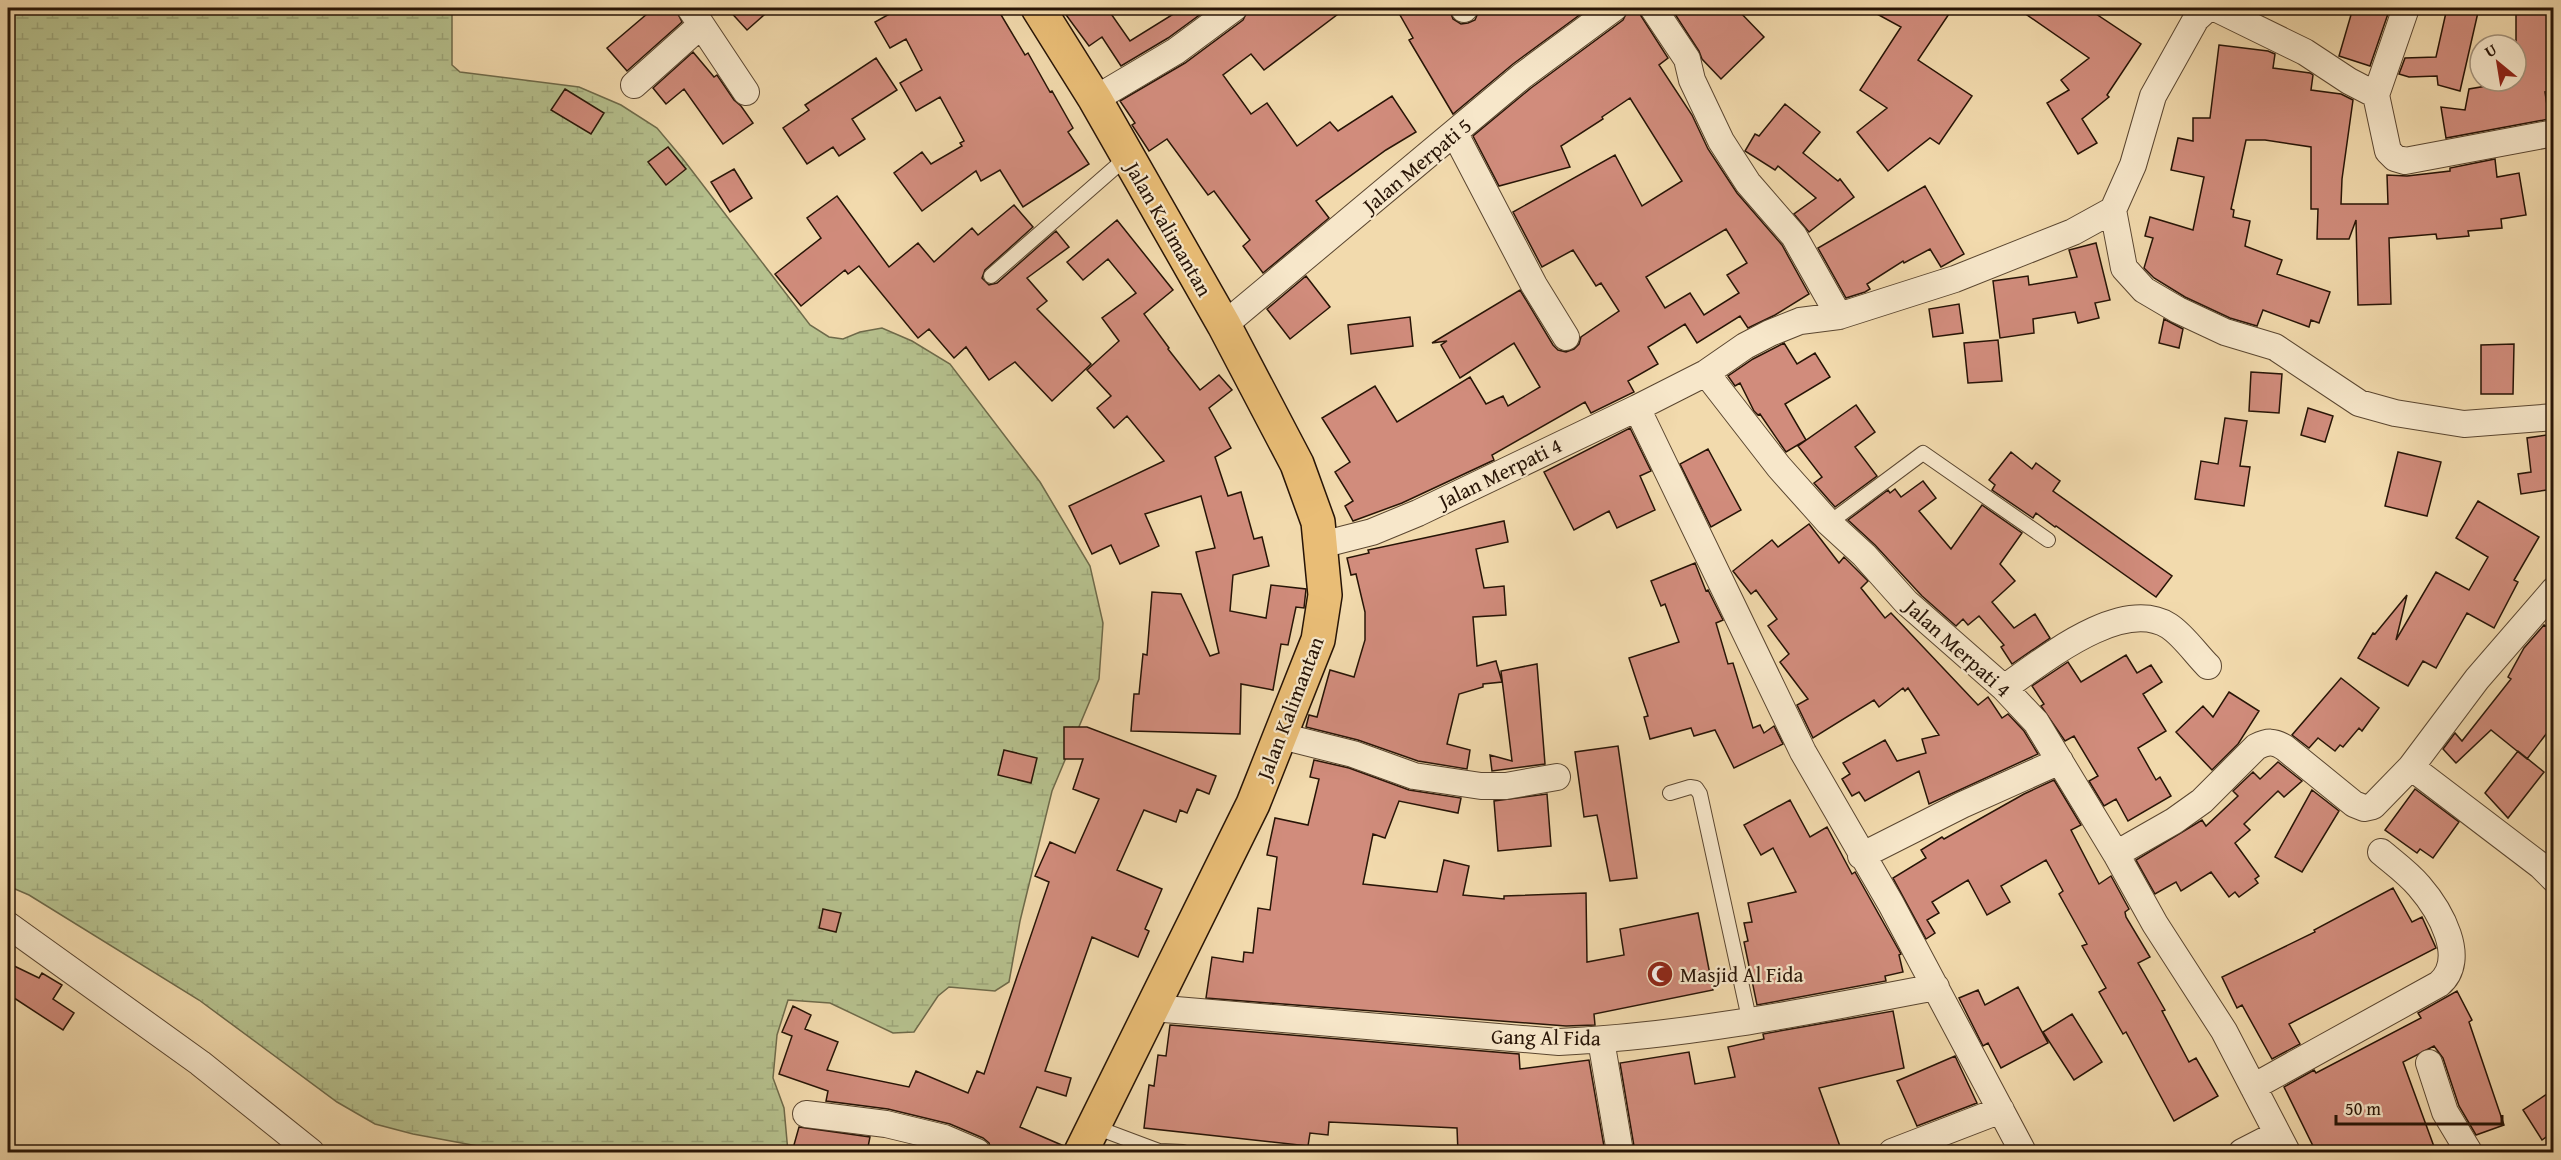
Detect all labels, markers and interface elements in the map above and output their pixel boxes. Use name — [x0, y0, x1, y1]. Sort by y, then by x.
north arrow — [2468, 33, 2528, 93]
text: U — [2480, 37, 2501, 63]
street label: Jalan Merpati 5 — [1353, 110, 1478, 222]
street label: Jalan Kalimantan — [1116, 153, 1220, 302]
street label: Jalan Merpati 4 — [1430, 430, 1567, 518]
street label: Jalan Merpati 4 — [1896, 590, 2018, 704]
street label: Jalan Kalimantan — [1247, 632, 1332, 787]
mosque icon: Masjid Al Fida — [1645, 959, 1675, 989]
place label: Masjid Al Fida — [1680, 959, 1803, 990]
street label: Gang Al Fida — [1491, 1021, 1601, 1053]
scale bar — [2336, 1088, 2502, 1126]
text: 50 m — [2345, 1095, 2381, 1122]

